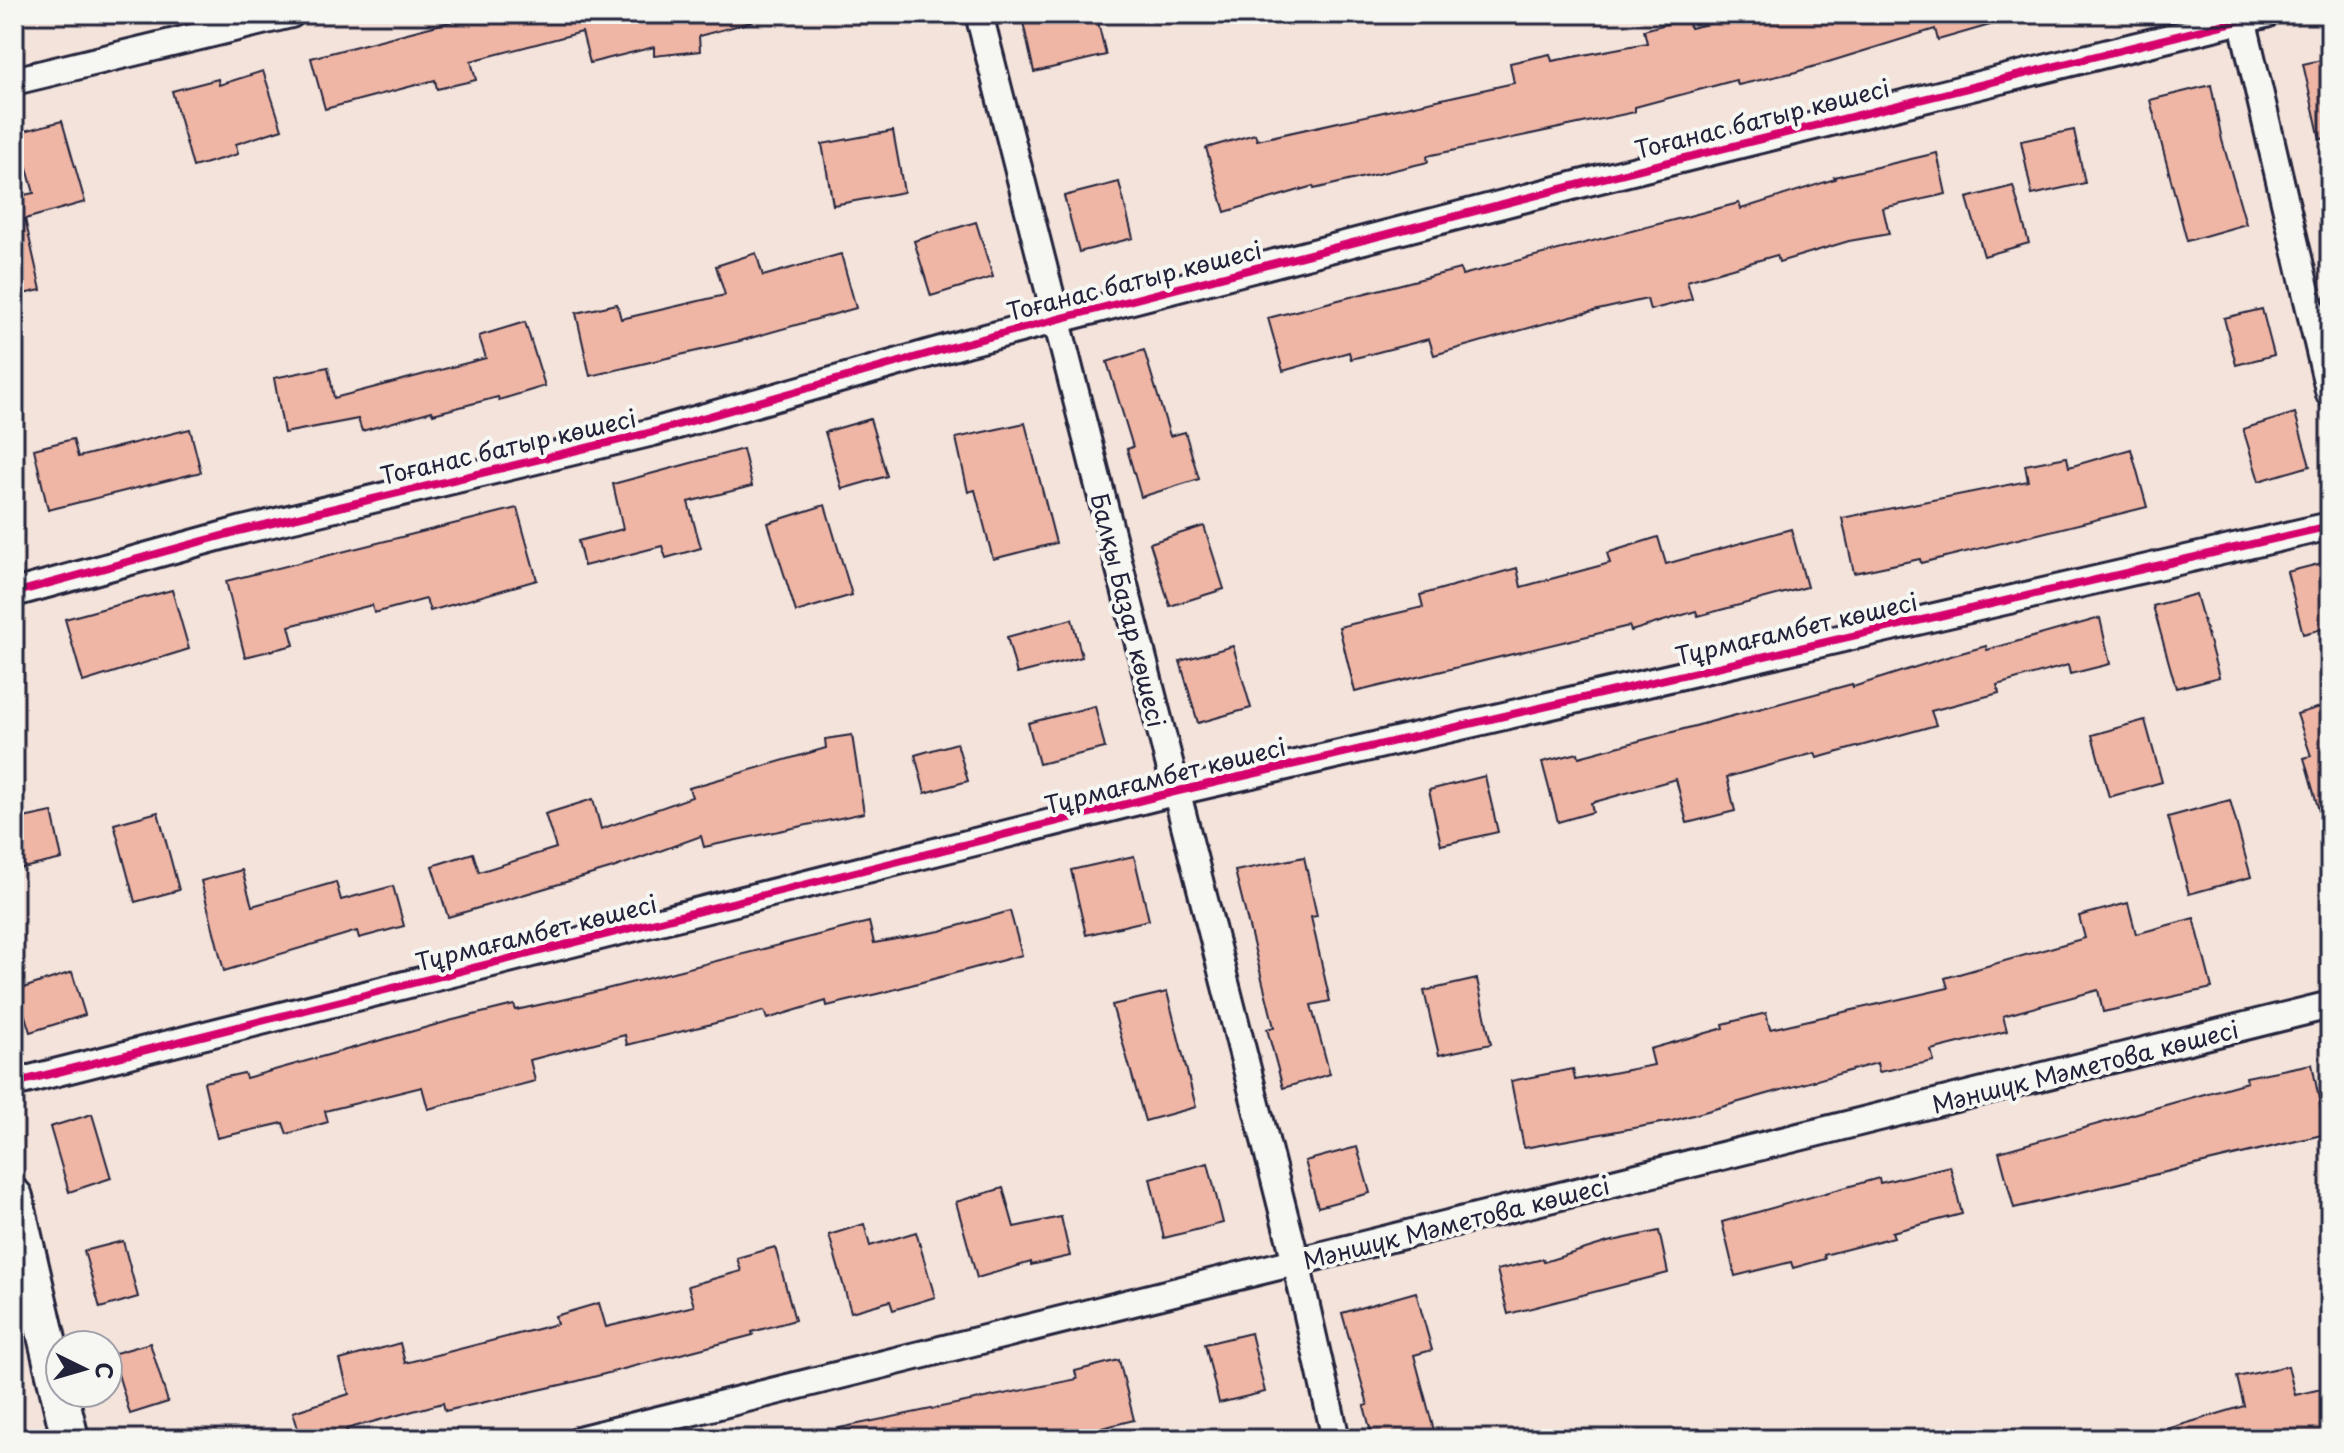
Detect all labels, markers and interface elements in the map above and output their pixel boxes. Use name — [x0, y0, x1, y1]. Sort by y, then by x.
street label: Тоғанас батыр көшесі — [1631, 69, 1893, 167]
street label: Тоғанас батыр көшесі — [1003, 231, 1265, 329]
street label: Тоғанас батыр көшесі — [377, 399, 639, 493]
street label: Балқы Базар көшесі — [1082, 489, 1176, 731]
street label: Тұрмағамбет көшесі — [1671, 583, 1921, 673]
street label: Тұрмағамбет көшесі — [1041, 728, 1289, 822]
street label: Тұрмағамбет көшесі — [412, 885, 660, 979]
street label: Мәншүк Мәметова көшесі — [1928, 1010, 2242, 1122]
street label: Мәншүк Мәметова көшесі — [1299, 1166, 1613, 1278]
north arrow — [44, 1329, 124, 1409]
text: С — [88, 1361, 123, 1381]

